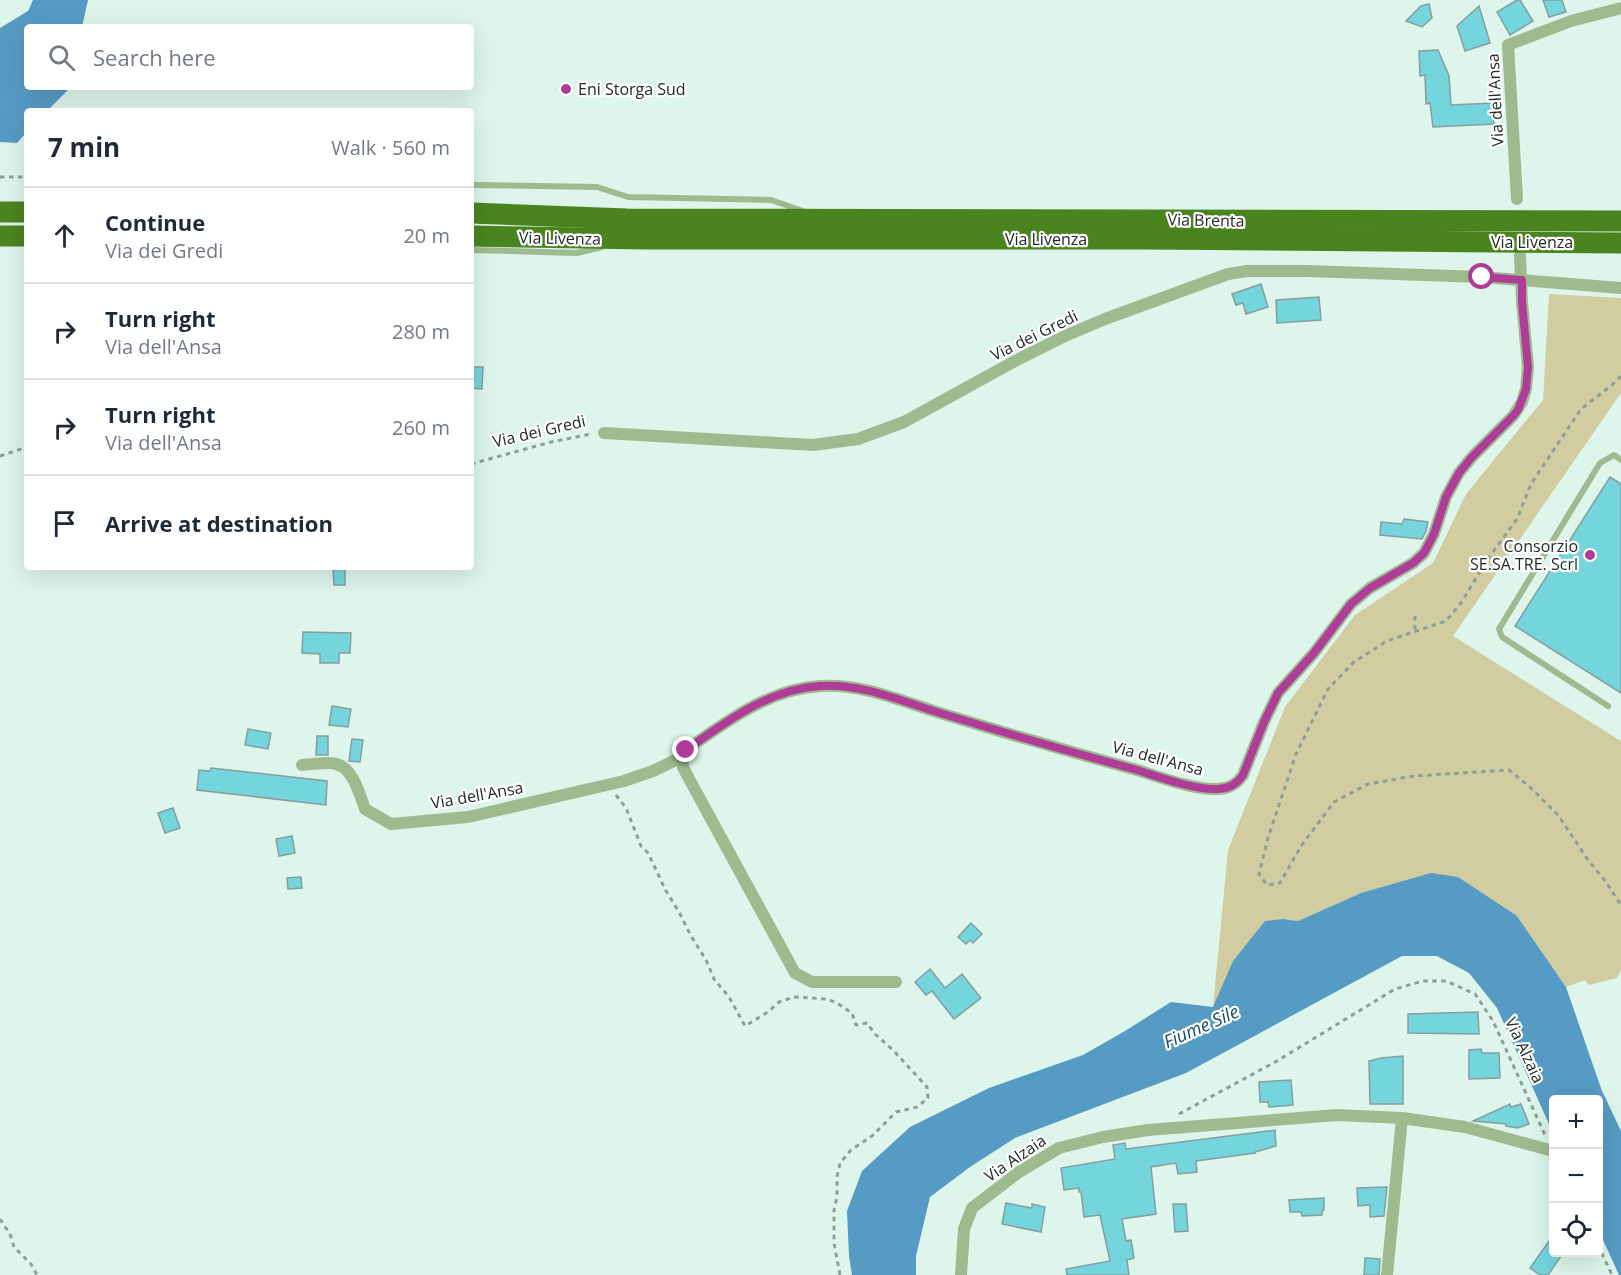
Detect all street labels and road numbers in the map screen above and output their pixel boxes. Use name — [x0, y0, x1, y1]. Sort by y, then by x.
street label: Via dell'Ansa — [1482, 53, 1508, 147]
street label: Via Brenta — [1167, 208, 1245, 232]
street label: Via Livenza — [519, 226, 601, 250]
street label: Via Livenza — [1005, 228, 1087, 250]
street label: Via Livenza — [1491, 231, 1573, 253]
street label: Via dei Gredi — [987, 304, 1081, 366]
street label: Via dei Gredi — [490, 410, 588, 452]
street label: Via dell'Ansa — [1110, 735, 1206, 781]
street label: Via dell'Ansa — [429, 776, 525, 814]
street label: Via Alzaia — [1500, 1014, 1550, 1086]
street label: Via Alzaia — [980, 1129, 1050, 1187]

